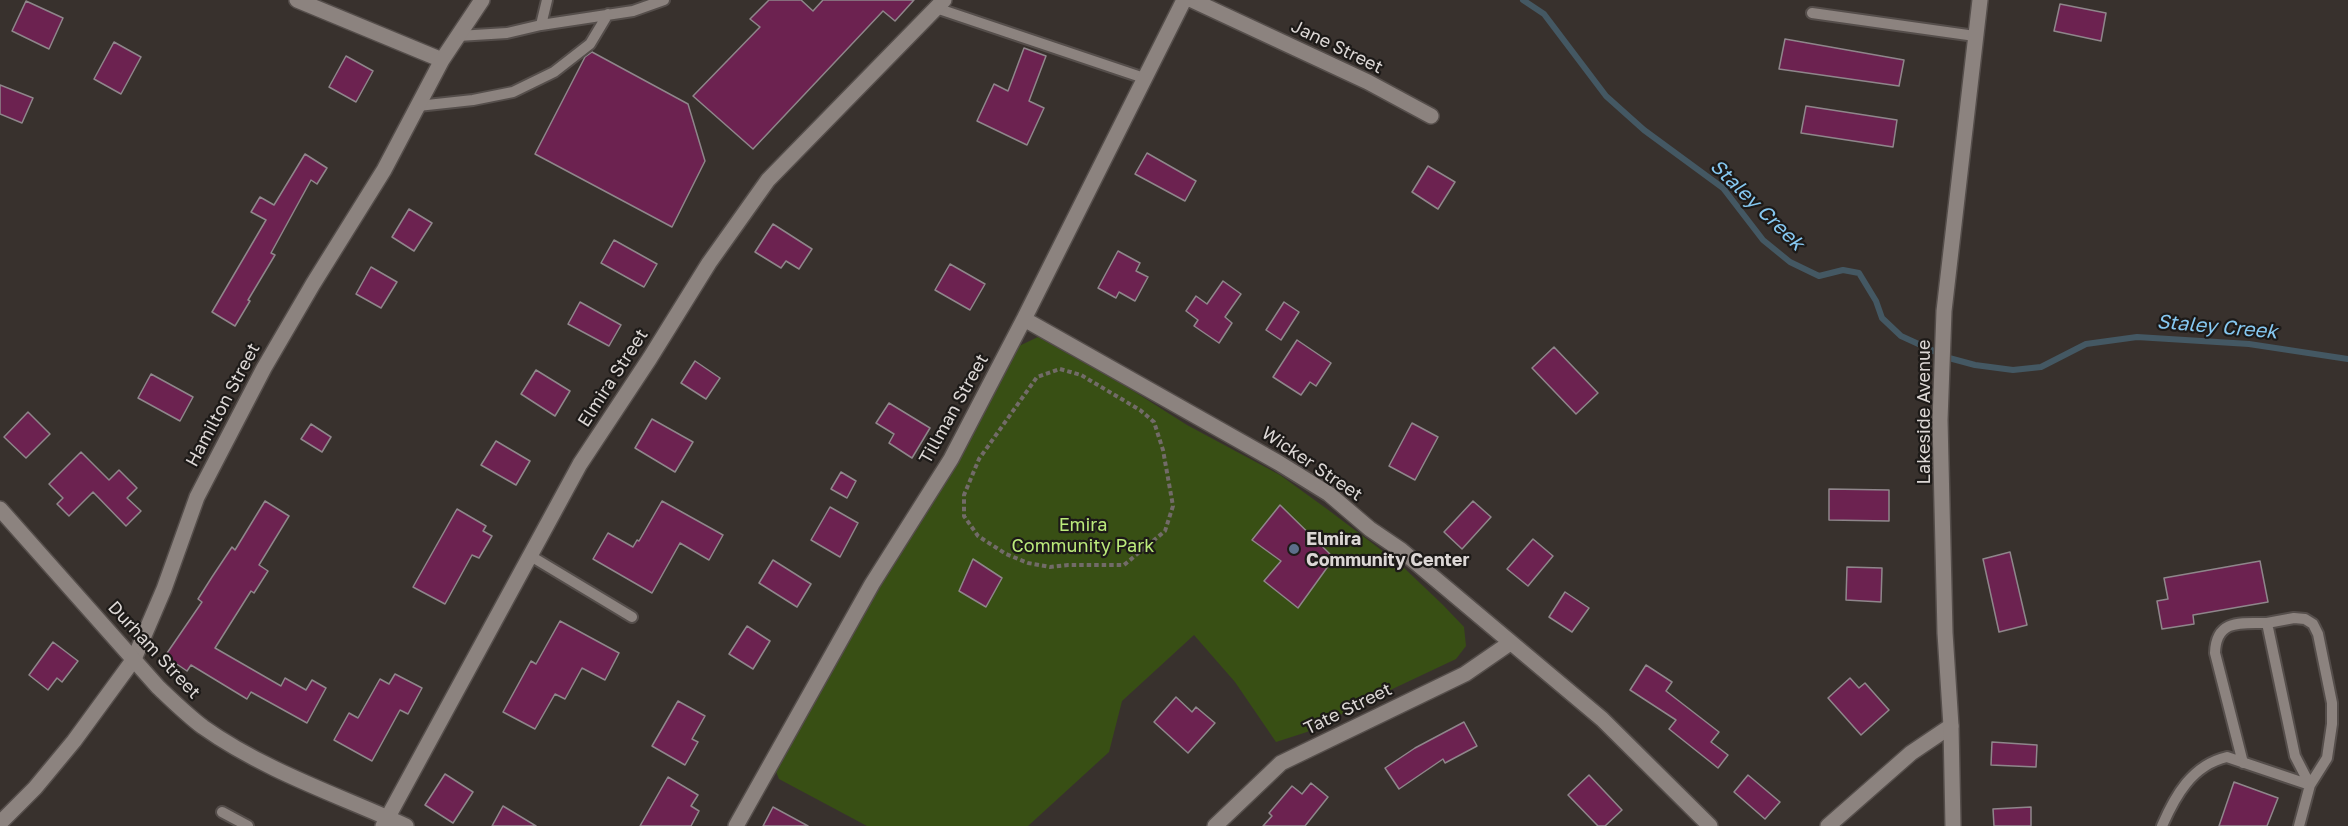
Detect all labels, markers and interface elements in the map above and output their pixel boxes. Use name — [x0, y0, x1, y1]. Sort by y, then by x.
street label: Jane Street — [1288, 15, 1386, 79]
water label: Staley Creek — [1705, 154, 1809, 256]
water label: Staley Creek — [2156, 310, 2278, 344]
street label: Elmira Street — [573, 325, 653, 431]
street label: Hamilton Street — [181, 340, 265, 470]
street label: Lakeside Avenue — [1913, 340, 1935, 484]
street label: Tillman Street — [915, 350, 993, 468]
street label: Wicker Street — [1257, 422, 1367, 506]
park label: Emira Community Park — [1012, 514, 1154, 556]
place label: Elmira Community Center — [1306, 528, 1469, 570]
marker: Elmira Community Center — [1287, 542, 1301, 556]
street label: Durham Street — [103, 597, 205, 703]
street label: Tate Street — [1301, 678, 1395, 740]

